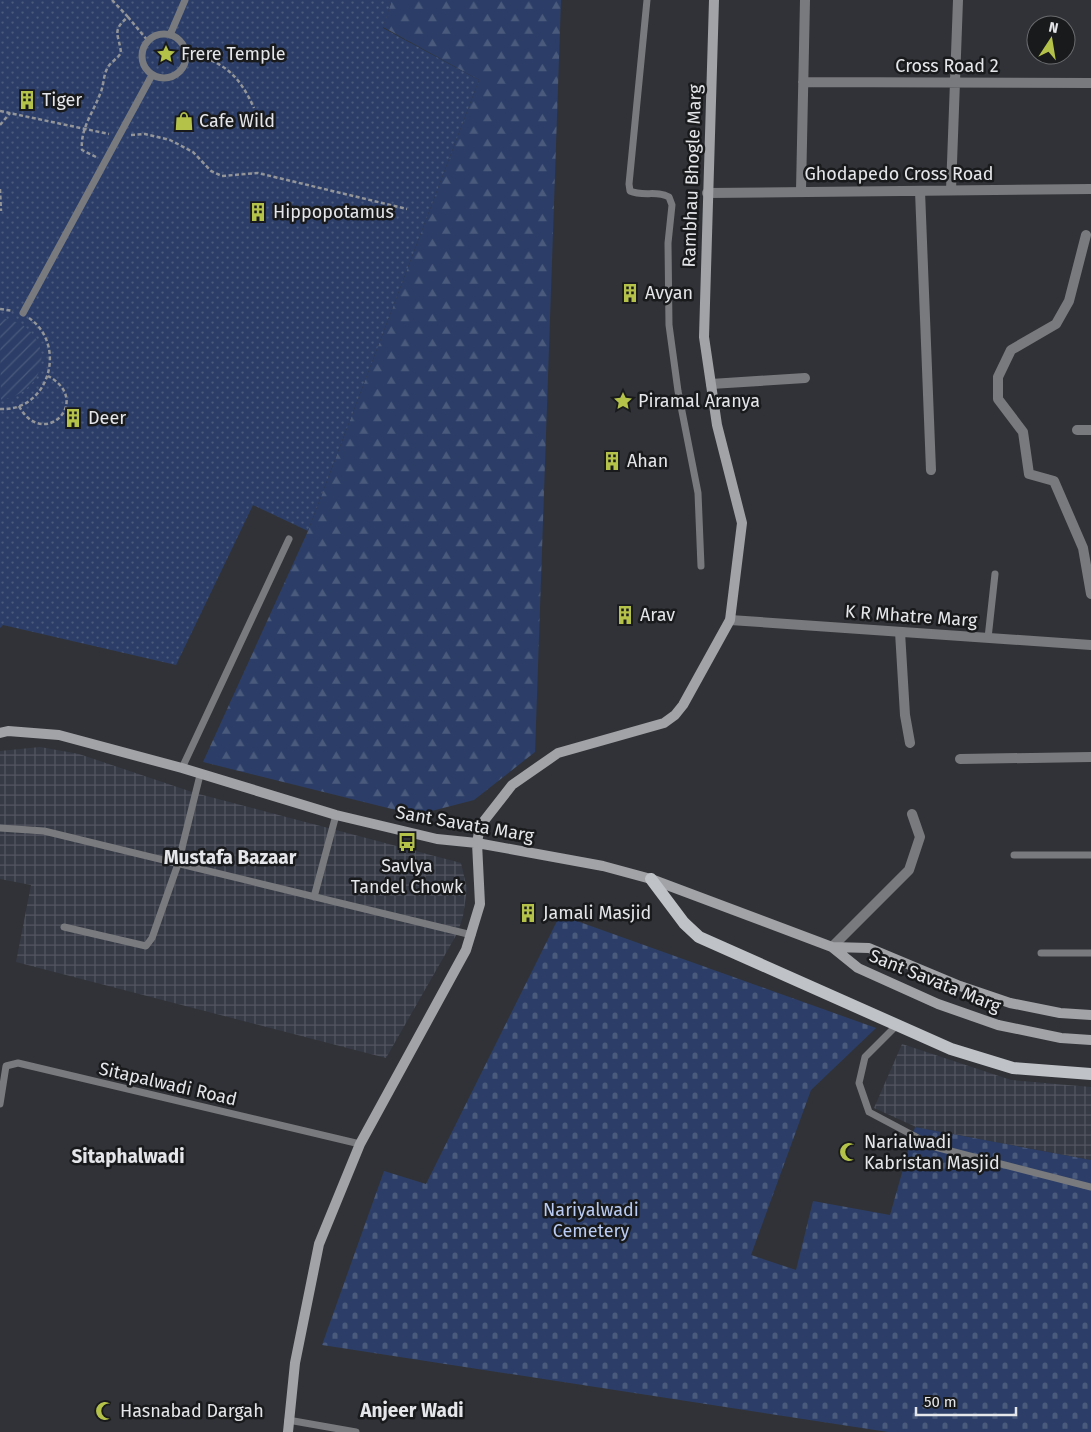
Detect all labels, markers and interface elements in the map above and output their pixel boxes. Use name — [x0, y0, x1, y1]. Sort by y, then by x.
north arrow — [1026, 15, 1076, 65]
text: N — [1047, 18, 1060, 37]
place icon: Frere Temple — [155, 43, 177, 65]
place label: Frere Temple — [181, 43, 286, 65]
street label: Cross Road 2 — [895, 55, 999, 77]
street label: Rambhau Bhogle Marg — [678, 83, 706, 268]
building icon: Tiger — [16, 89, 38, 111]
place label: Tiger — [42, 89, 82, 111]
shop icon: Cafe Wild — [173, 110, 195, 132]
place label: Cafe Wild — [199, 110, 275, 132]
street label: Ghodapedo Cross Road — [804, 163, 994, 185]
building icon: Hippopotamus — [247, 201, 269, 223]
place label: Hippopotamus — [273, 201, 394, 223]
building icon: Avyan — [619, 282, 641, 304]
place label: Avyan — [645, 282, 693, 304]
place icon: Piramal Aranya — [612, 390, 634, 412]
place label: Piramal Aranya — [638, 390, 760, 412]
building icon: Deer — [62, 407, 84, 429]
place label: Deer — [88, 407, 126, 429]
building icon: Ahan — [601, 450, 623, 472]
place label: Ahan — [627, 450, 668, 472]
street label: K R Mhatre Marg — [844, 600, 979, 632]
building icon: Arav — [614, 604, 636, 626]
place label: Arav — [640, 604, 675, 626]
street label: Sant Savata Marg — [394, 801, 536, 847]
bus stop icon: Savlya Tandel Chowk — [396, 831, 418, 853]
district label: Mustafa Bazaar — [164, 846, 297, 869]
place label: Savlya Tandel Chowk — [351, 855, 464, 898]
building icon: Jamali Masjid — [517, 902, 539, 924]
place label: Jamali Masjid — [543, 902, 651, 924]
street label: Sant Savata Marg — [866, 945, 1005, 1018]
street label: Sitapalwadi Road — [97, 1057, 239, 1111]
place label: Narialwadi Kabristan Masjid — [864, 1131, 1000, 1174]
mosque icon: Narialwadi Kabristan Masjid — [838, 1141, 860, 1163]
district label: Sitaphalwadi — [71, 1145, 185, 1168]
park label: Nariyalwadi Cemetery — [543, 1199, 639, 1242]
scale bar — [916, 1384, 1016, 1416]
text: 50 m — [924, 1393, 957, 1411]
district label: Anjeer Wadi — [359, 1399, 464, 1422]
mosque icon: Hasnabad Dargah — [94, 1400, 116, 1422]
place label: Hasnabad Dargah — [120, 1400, 264, 1422]

